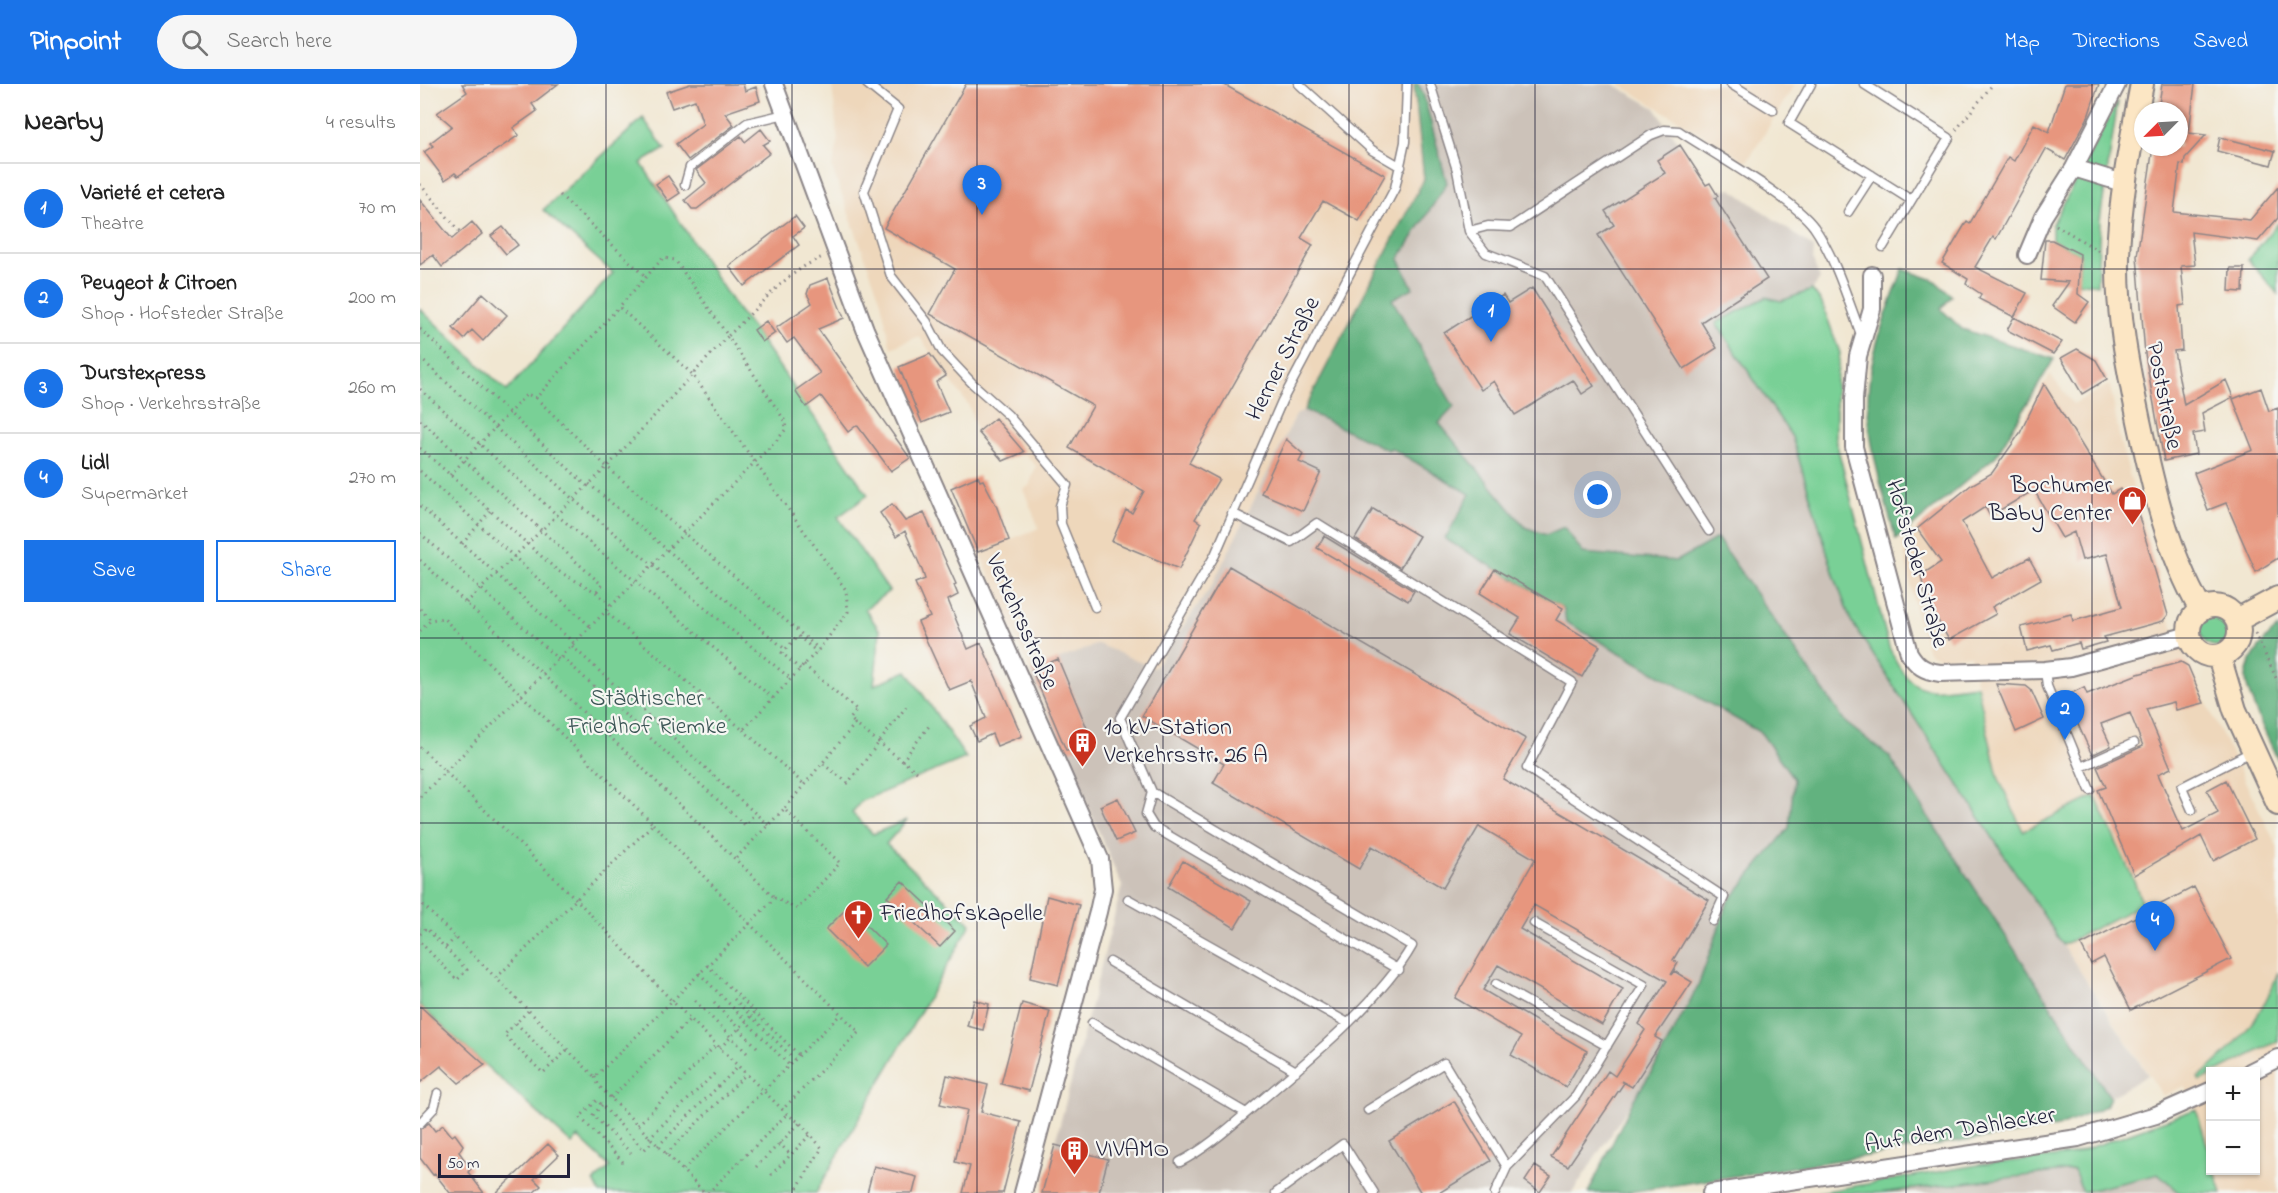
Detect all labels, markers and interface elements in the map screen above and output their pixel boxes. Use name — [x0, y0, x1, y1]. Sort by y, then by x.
search box — [157, 15, 577, 69]
text: Pinpoint — [30, 22, 121, 63]
icon: search — [178, 26, 211, 59]
text: Search here — [226, 26, 332, 58]
text: Map — [2004, 27, 2040, 57]
text: Directions — [2073, 27, 2160, 57]
text: Saved — [2193, 27, 2248, 57]
north arrow — [2134, 102, 2188, 156]
text: Nearby — [24, 104, 103, 142]
text: 4 results — [326, 109, 396, 138]
pin: 3 — [962, 166, 1002, 215]
text: Varieté et cetera — [81, 178, 225, 210]
text: 1 — [40, 194, 47, 223]
text: 70 m — [359, 194, 396, 223]
text: Theatre — [81, 210, 144, 239]
text: Peugeot & Citroen — [81, 268, 237, 300]
text: 2 — [39, 284, 48, 313]
text: 200 m — [348, 284, 396, 313]
street label: Herner Straße — [1238, 291, 1330, 427]
pin: 1 — [1472, 292, 1510, 342]
text: Shop · Hofsteder Straße — [81, 300, 283, 329]
street label: Poststraße — [2135, 339, 2191, 453]
text: Durstexpress — [81, 358, 206, 390]
text: 3 — [39, 374, 48, 403]
text: 260 m — [348, 374, 396, 403]
text: Shop · Verkehrsstraße — [81, 390, 260, 419]
text: Lidl — [81, 448, 109, 480]
text: 4 — [39, 464, 48, 493]
text: 270 m — [349, 464, 396, 493]
place label: Bochumer Baby Center — [1988, 469, 2113, 533]
street label: Hofsteder Straße — [1875, 476, 1957, 652]
text: Supermarket — [81, 480, 188, 509]
your location — [1583, 480, 1612, 509]
shop icon: Bochumer Baby Center — [2117, 484, 2149, 526]
button: Save — [24, 540, 204, 602]
button: Share — [216, 540, 396, 602]
street label: Verkehrsstraße — [975, 547, 1067, 696]
park label: Städtischer Friedhof Riemke — [567, 682, 727, 745]
pin: 2 — [2046, 690, 2084, 740]
place label: 10 kV-Station Verkehrsstr. 26 A — [1103, 711, 1268, 774]
building icon: 10 kV-Station Verkehrsstr. 26 A — [1067, 726, 1099, 768]
place label: Friedhofskapelle — [879, 897, 1043, 932]
church icon: Friedhofskapelle — [843, 898, 875, 940]
pin: 4 — [2136, 902, 2174, 951]
map controls — [2206, 1067, 2260, 1175]
button: + — [2206, 1067, 2260, 1121]
street label: Auf dem Dahlacker — [1862, 1099, 2058, 1163]
button: − — [2206, 1121, 2260, 1175]
place label: VIVAMO — [1095, 1133, 1169, 1168]
building icon: VIVAMO — [1059, 1134, 1091, 1176]
scale bar — [438, 1151, 570, 1178]
text: 50 m — [447, 1152, 479, 1176]

